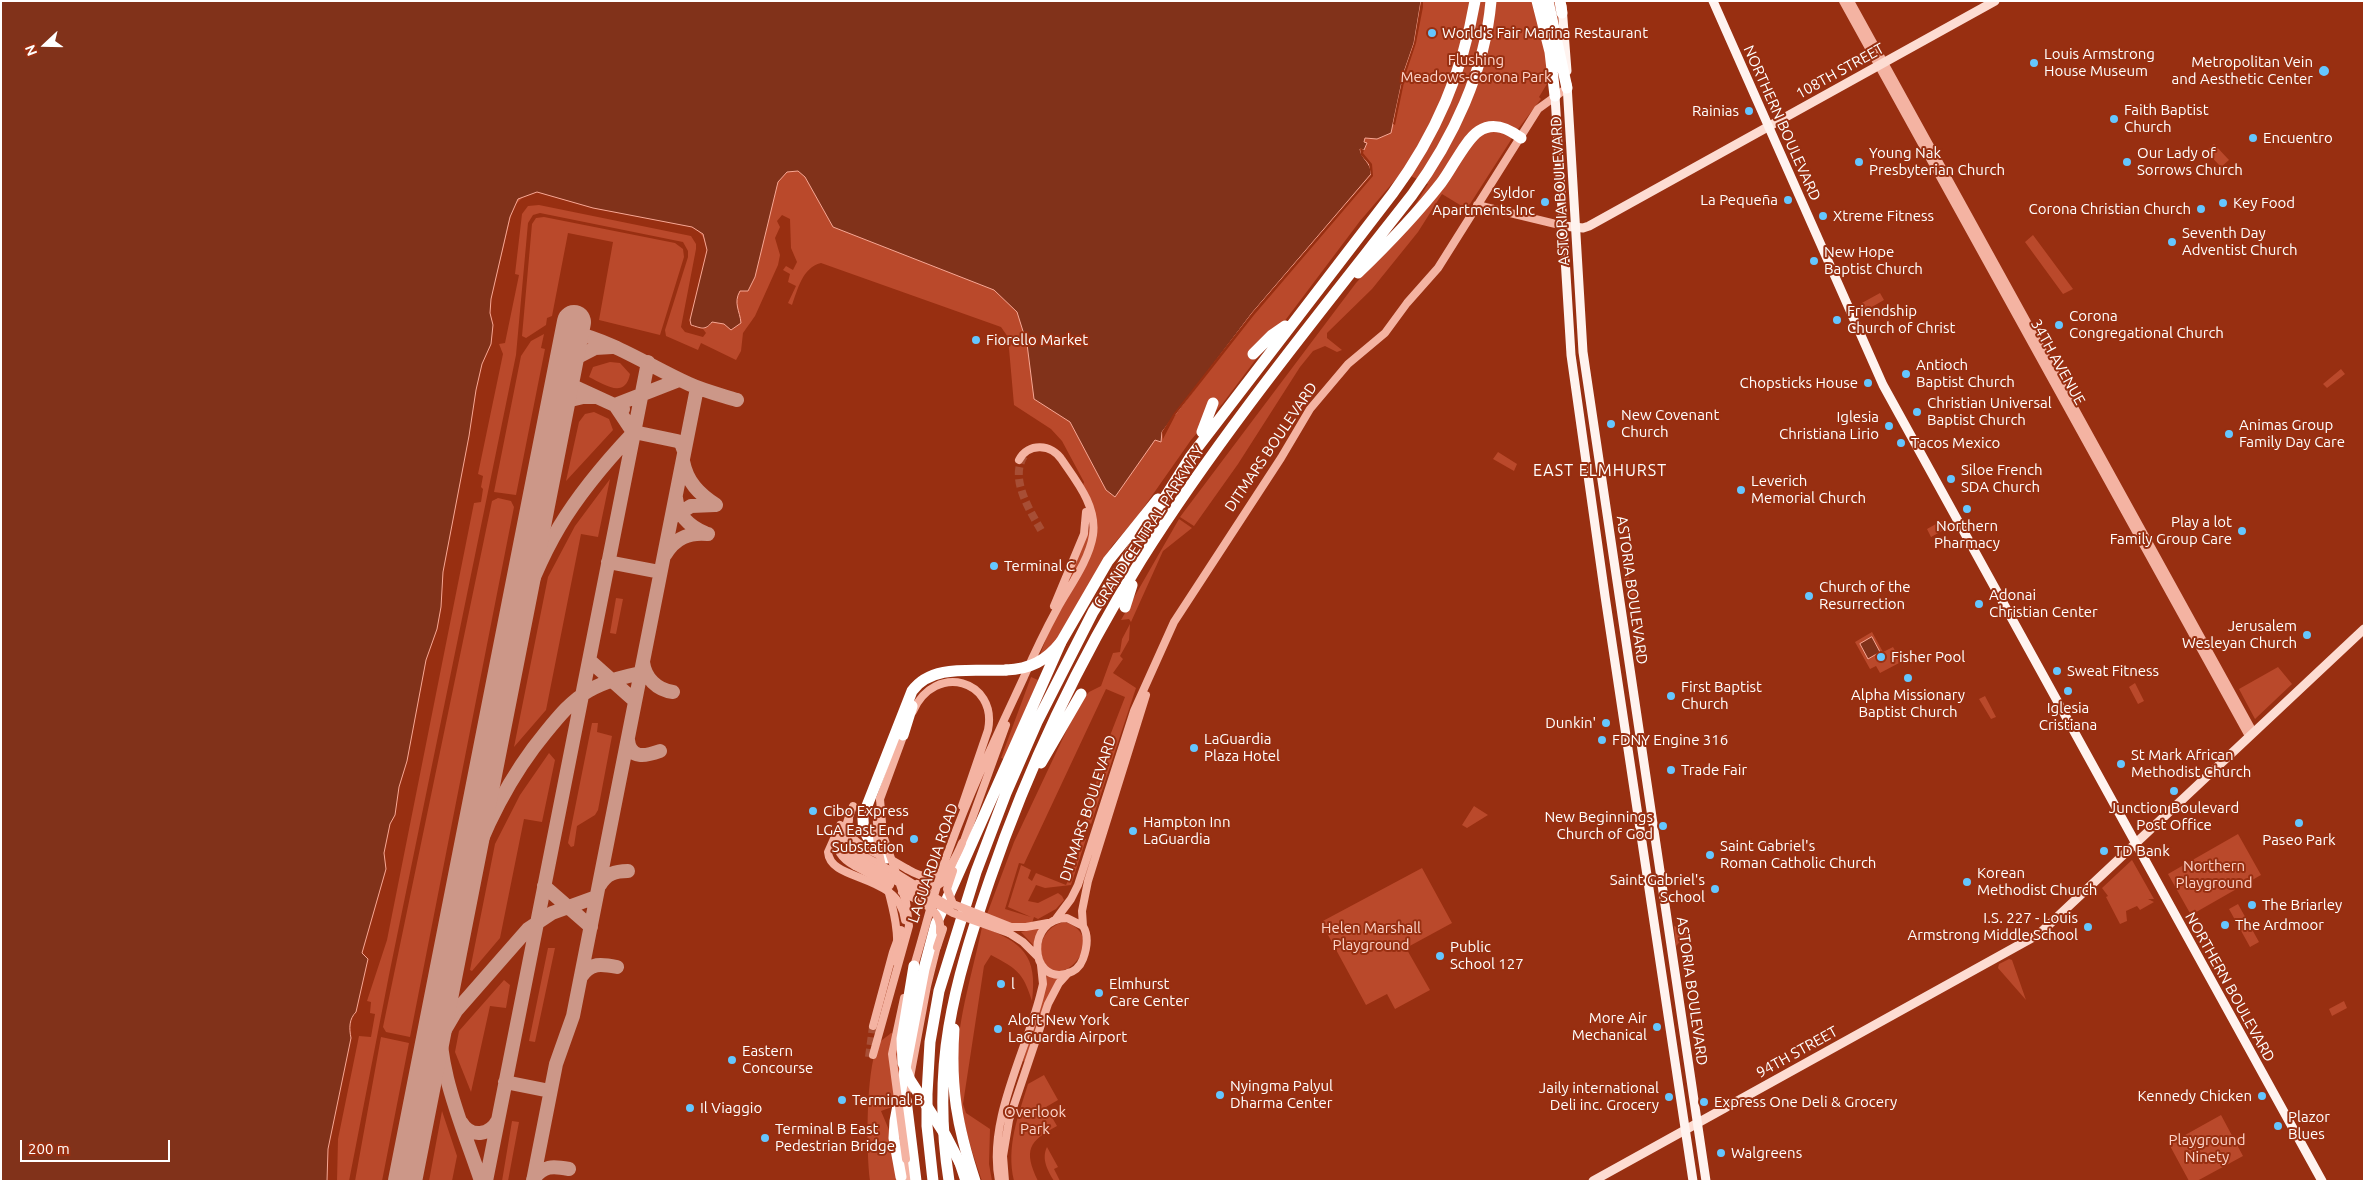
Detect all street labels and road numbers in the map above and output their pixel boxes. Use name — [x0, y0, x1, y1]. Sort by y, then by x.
street label: 108TH STREET — [1793, 39, 1887, 103]
street label: NORTHERN BOULEVARD — [1740, 42, 1824, 204]
street label: ASTORIA BOULEVARD — [1547, 116, 1573, 266]
street label: 34TH AVENUE — [2027, 316, 2089, 408]
street label: DITMARS BOULEVARD — [1221, 379, 1321, 515]
street label: GRAND CENTRAL PARKWAY — [1090, 443, 1208, 611]
street label: ASTORIA BOULEVARD — [1613, 515, 1651, 665]
street label: DITMARS BOULEVARD — [1056, 733, 1120, 883]
street label: LAGUARDIA ROAD — [904, 801, 962, 925]
street label: NORTHERN BOULEVARD — [2181, 909, 2279, 1065]
street label: ASTORIA BOULEVARD — [1673, 916, 1711, 1066]
street label: 94TH STREET — [1753, 1022, 1841, 1082]

